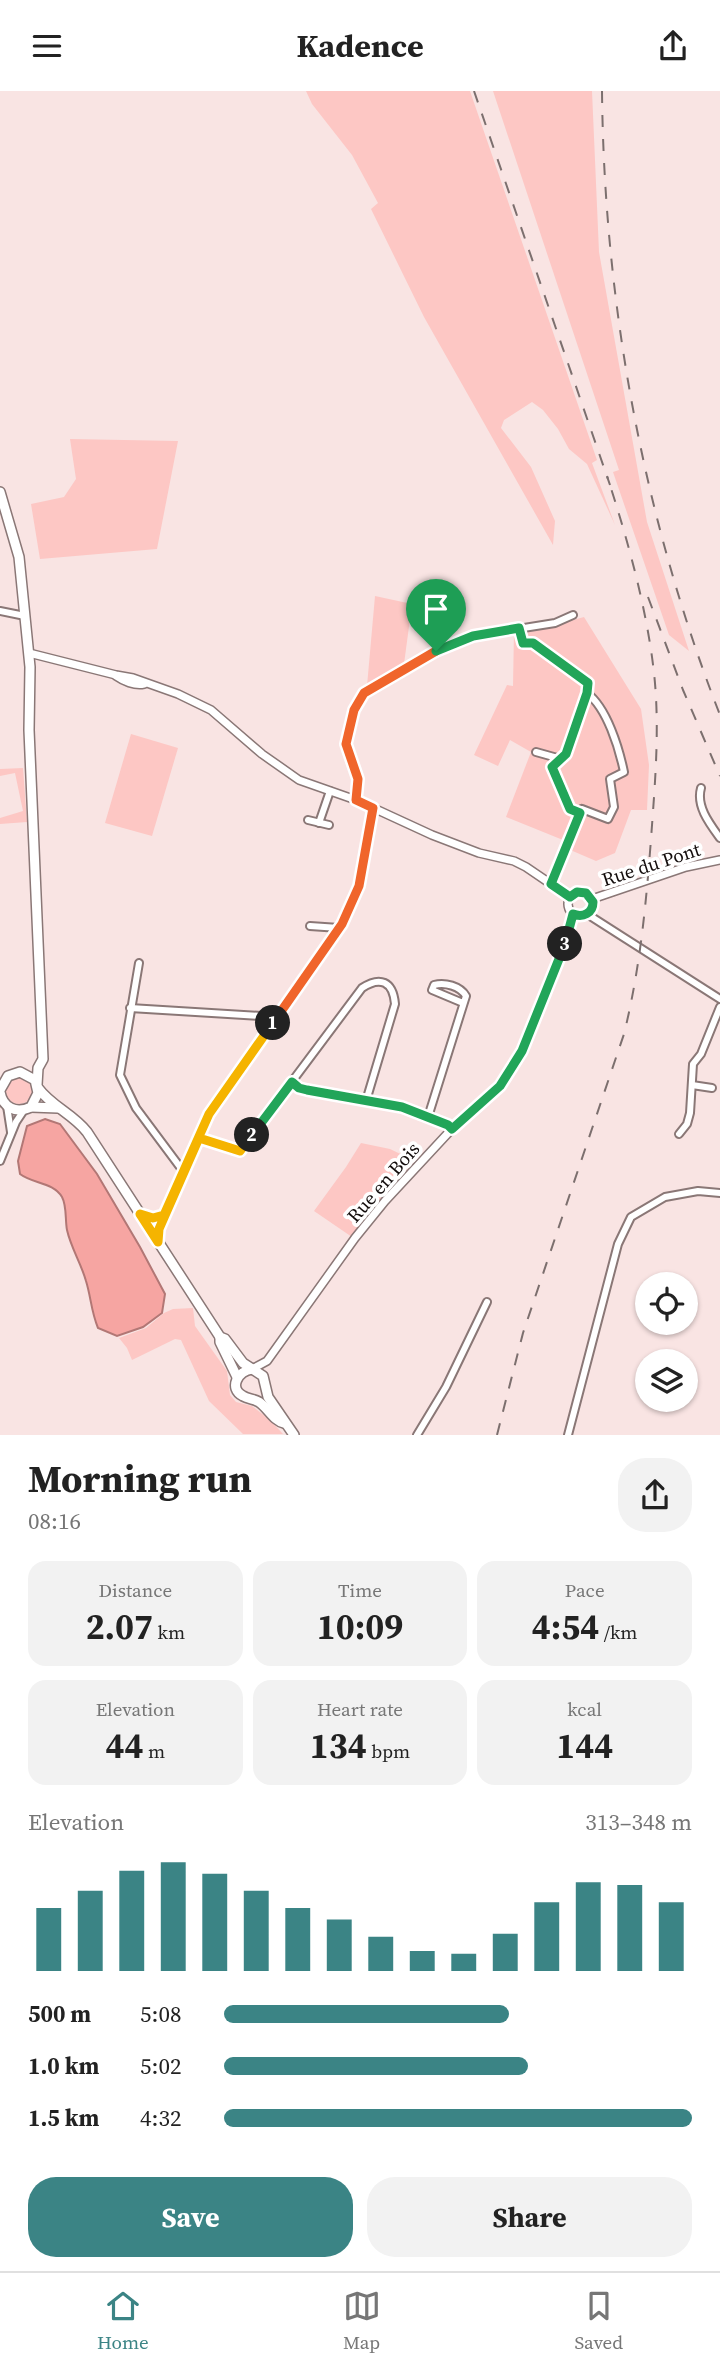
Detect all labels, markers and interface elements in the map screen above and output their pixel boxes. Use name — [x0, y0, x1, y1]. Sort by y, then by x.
text: Kadence — [296, 24, 424, 68]
icon: menu — [28, 27, 66, 65]
icon: share — [654, 27, 692, 65]
pin — [406, 579, 466, 651]
icon: arrive — [417, 590, 455, 628]
street label: Rue du Pont — [598, 836, 704, 892]
pin: 3 — [548, 927, 582, 961]
text: 3 — [559, 930, 570, 956]
pin: 1 — [256, 1005, 290, 1041]
text: 1 — [267, 1009, 278, 1035]
pin: 2 — [234, 1117, 270, 1153]
text: 2 — [246, 1121, 257, 1147]
street label: Rue en Bois — [341, 1136, 425, 1228]
map controls — [635, 1272, 698, 1412]
button: locate — [635, 1272, 698, 1335]
button: layers — [635, 1349, 698, 1412]
text: Morning run — [28, 1453, 252, 1505]
button: share — [618, 1458, 692, 1532]
text: 08:16 — [28, 1505, 81, 1537]
text: Distance — [99, 1577, 172, 1603]
text: Time — [338, 1577, 382, 1603]
text: Pace — [565, 1577, 605, 1603]
text: 2.07 — [86, 1603, 153, 1651]
text: 10:09 — [317, 1603, 403, 1651]
text: 4:54 — [532, 1603, 599, 1651]
text: km — [153, 1619, 185, 1645]
text: /km — [599, 1619, 637, 1645]
text: Elevation — [96, 1696, 175, 1722]
text: Heart rate — [317, 1696, 403, 1722]
text: kcal — [567, 1696, 602, 1722]
text: 44 — [106, 1722, 144, 1770]
text: 134 — [310, 1722, 367, 1770]
text: 144 — [556, 1722, 613, 1770]
text: m — [144, 1738, 165, 1764]
text: bpm — [367, 1738, 410, 1764]
text: Elevation — [28, 1806, 124, 1838]
text: 313–348 m — [585, 1806, 692, 1838]
text: 500 m — [28, 1998, 91, 2030]
text: 5:08 — [140, 1998, 181, 2030]
text: 1.0 km — [28, 2050, 99, 2082]
text: 5:02 — [140, 2050, 181, 2082]
text: 1.5 km — [28, 2102, 99, 2134]
text: 4:32 — [140, 2102, 181, 2134]
button: Save — [28, 2177, 353, 2257]
button: Share — [367, 2177, 692, 2257]
tab: Home — [97, 2287, 149, 2355]
tab: Map — [343, 2287, 381, 2355]
tab: Saved — [574, 2287, 623, 2355]

